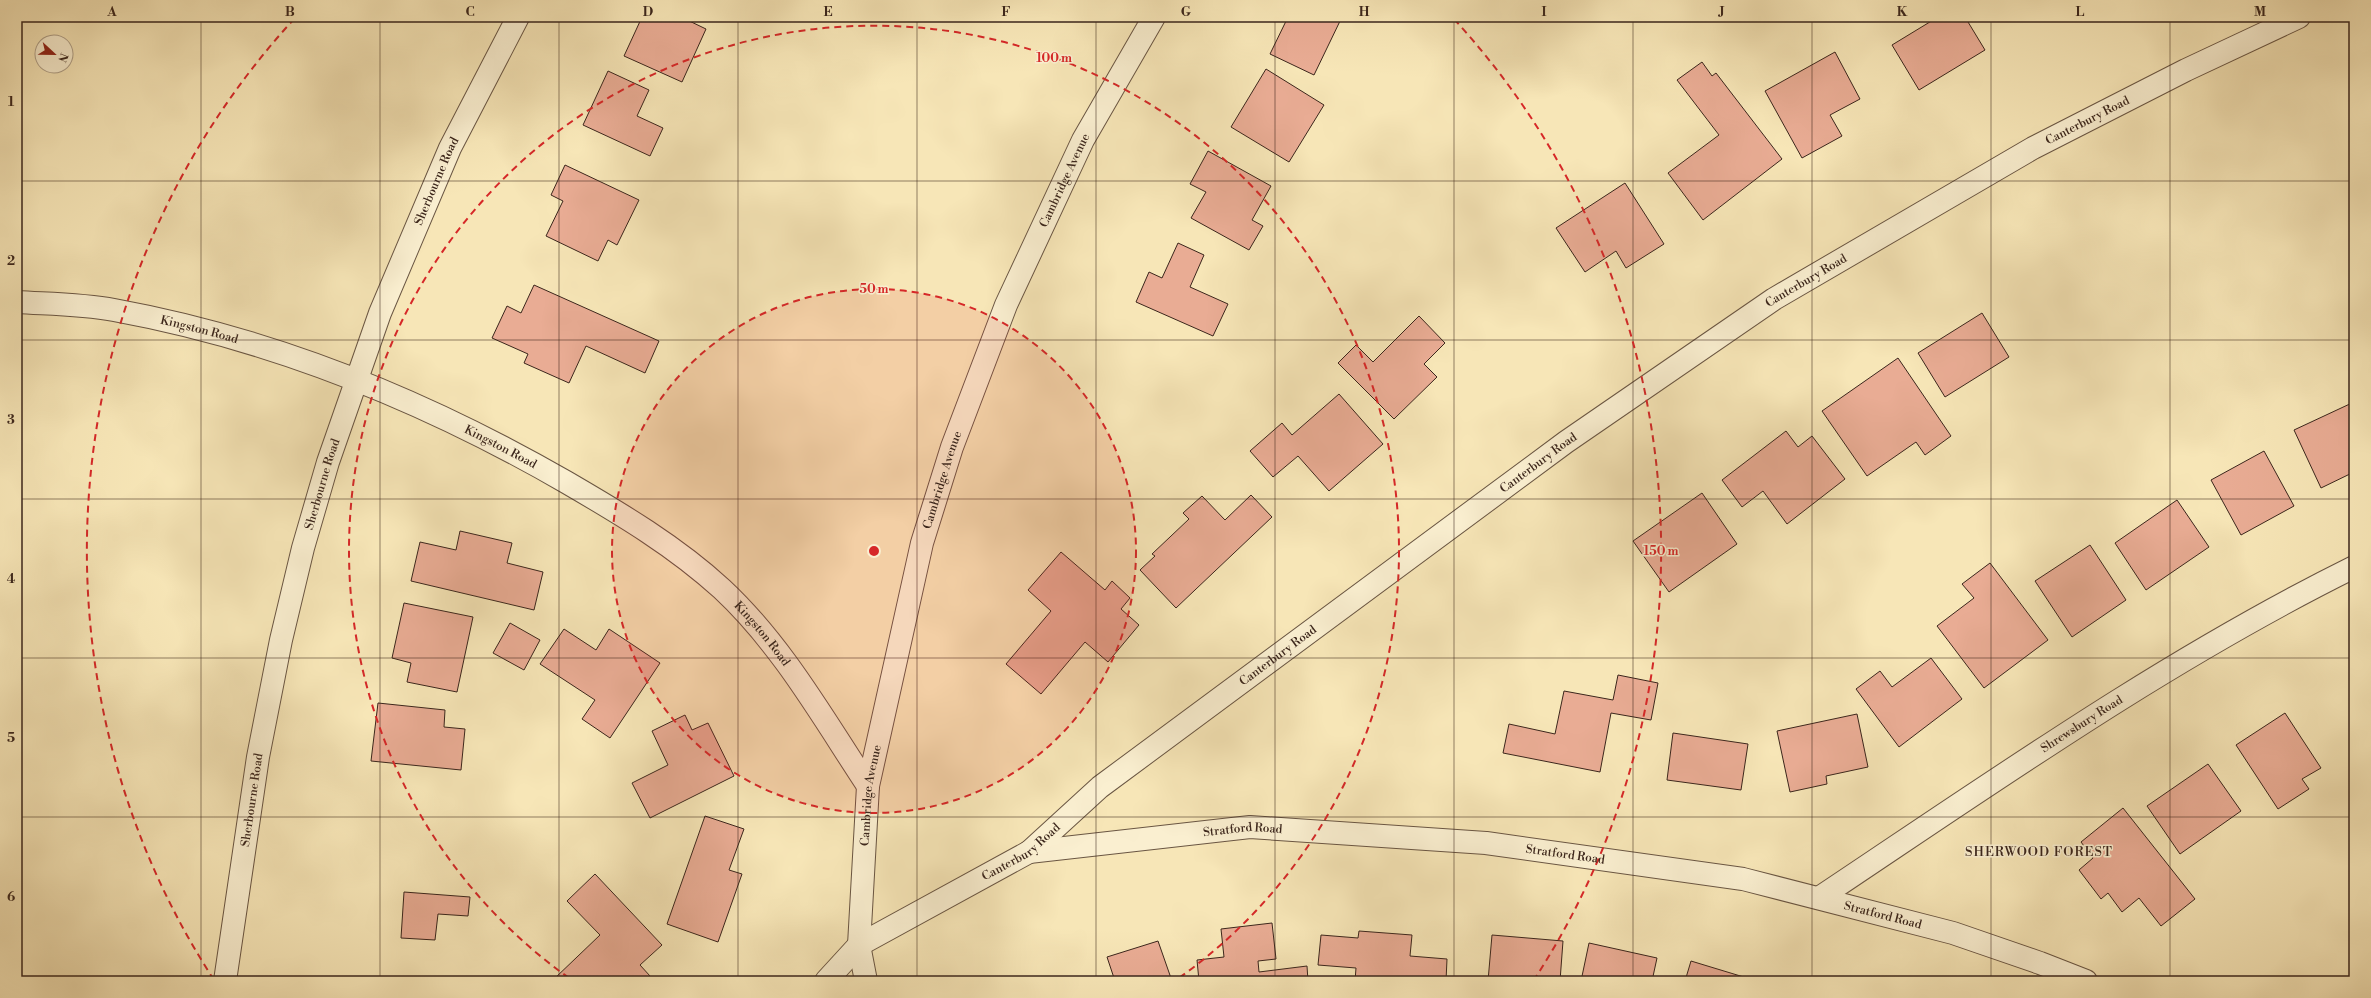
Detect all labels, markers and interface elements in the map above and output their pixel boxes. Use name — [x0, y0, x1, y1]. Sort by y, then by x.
text: A — [106, 4, 117, 20]
text: B — [285, 4, 295, 20]
text: C — [465, 4, 475, 20]
text: D — [643, 4, 653, 20]
text: E — [823, 4, 833, 20]
text: F — [1001, 4, 1011, 20]
text: G — [1181, 4, 1192, 20]
text: H — [1359, 4, 1370, 20]
text: I — [1541, 4, 1547, 20]
text: J — [1717, 4, 1725, 20]
text: K — [1897, 4, 1908, 20]
text: L — [2076, 4, 2085, 20]
text: M — [2254, 4, 2266, 20]
north arrow — [34, 34, 74, 74]
text: N — [54, 51, 70, 64]
text: 100 m — [1036, 51, 1072, 66]
street label: Canterbury Road — [2043, 93, 2132, 148]
text: 1 — [8, 94, 15, 110]
street label: Cambridge Avenue — [1036, 131, 1093, 230]
street label: Sherbourne Road — [411, 134, 462, 227]
street label: Canterbury Road — [1762, 251, 1850, 310]
text: 2 — [7, 253, 15, 269]
text: 50 m — [859, 282, 889, 297]
street label: Kingston Road — [159, 312, 240, 347]
text: 3 — [7, 412, 15, 428]
street label: Kingston Road — [462, 422, 540, 472]
street label: Cambridge Avenue — [919, 429, 965, 531]
street label: Canterbury Road — [1497, 429, 1580, 496]
street label: Sherbourne Road — [301, 436, 343, 531]
centre of rings — [867, 544, 881, 558]
text: 150 m — [1644, 544, 1678, 559]
text: 4 — [7, 571, 16, 587]
street label: Kingston Road — [731, 598, 794, 669]
street label: Canterbury Road — [1236, 622, 1319, 689]
street label: Shrewsbury Road — [2038, 692, 2125, 756]
text: 5 — [7, 730, 15, 746]
street label: Cambridge Avenue — [857, 743, 884, 846]
street label: Sherbourne Road — [237, 752, 266, 848]
street label: Stratford Road — [1202, 819, 1283, 840]
street label: Canterbury Road — [979, 820, 1063, 884]
street label: Stratford Road — [1525, 841, 1606, 867]
district label: SHERWOOD FOREST — [1965, 844, 2113, 860]
text: 6 — [7, 889, 15, 905]
street label: Stratford Road — [1843, 898, 1924, 932]

